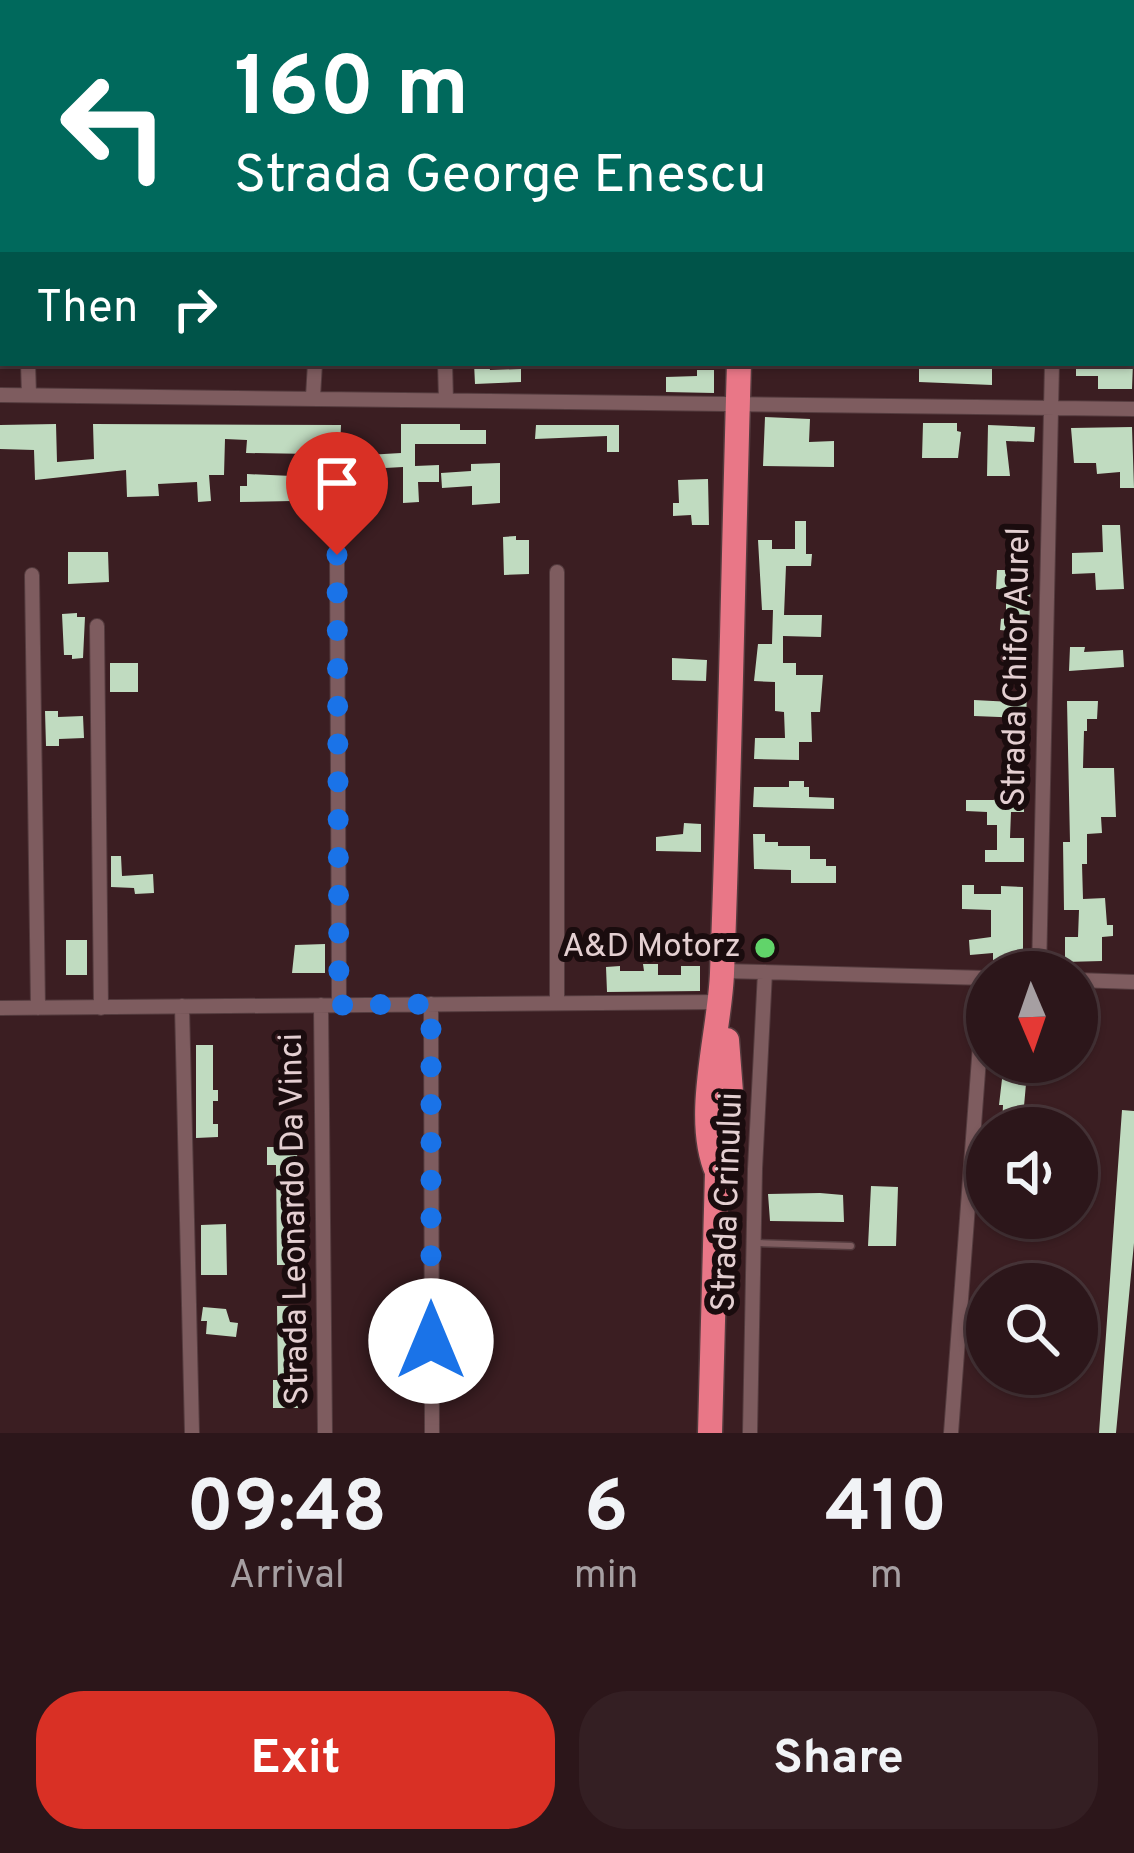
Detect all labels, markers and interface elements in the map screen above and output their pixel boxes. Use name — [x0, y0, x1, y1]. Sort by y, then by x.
text: 160 m — [234, 39, 469, 145]
icon: left — [36, 48, 192, 204]
text: Strada George Enescu — [234, 143, 767, 212]
icon: right — [162, 276, 228, 342]
text: Then — [36, 281, 138, 338]
pin — [286, 432, 388, 555]
icon: arrive — [304, 450, 370, 516]
street label: Strada Chifor Aurel — [995, 527, 1041, 807]
place label: A&D Motorz — [562, 927, 741, 969]
marker: A&D Motorz — [752, 935, 778, 961]
north arrow — [966, 951, 1098, 1083]
map controls — [966, 951, 1098, 1395]
street label: Strada Leonardo Da Vinci — [272, 1033, 320, 1405]
street label: Strada Crinului — [704, 1092, 754, 1312]
button: sound — [966, 1107, 1098, 1239]
button: search — [966, 1263, 1098, 1395]
position arrow — [368, 1278, 494, 1404]
text: 09:48 — [187, 1465, 387, 1557]
text: 6 — [584, 1465, 628, 1557]
text: 410 — [825, 1465, 947, 1557]
text: Arrival — [229, 1553, 345, 1602]
text: min — [574, 1553, 639, 1602]
text: m — [870, 1553, 903, 1602]
button: Exit — [36, 1691, 555, 1829]
button: Share — [579, 1691, 1098, 1829]

